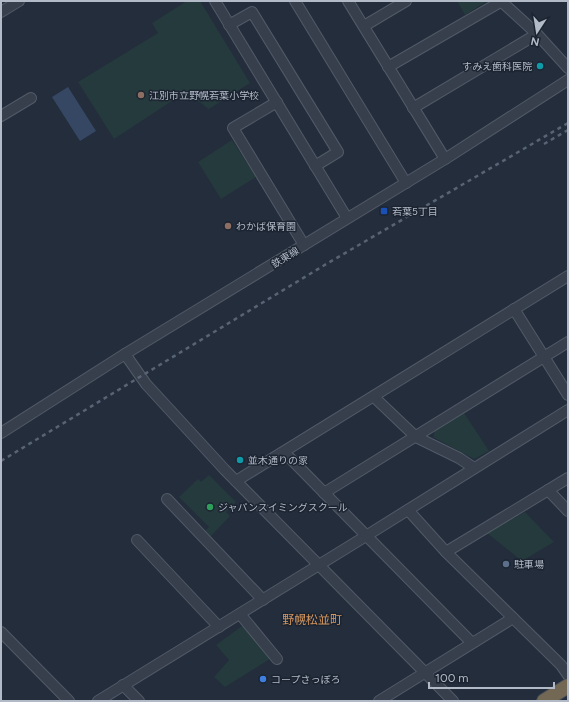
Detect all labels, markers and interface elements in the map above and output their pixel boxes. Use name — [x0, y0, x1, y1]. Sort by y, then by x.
north arrow — [517, 12, 557, 52]
text: N — [530, 34, 541, 49]
place label: すみえ歯科医院 — [462, 60, 532, 73]
marker: すみえ歯科医院 — [535, 61, 545, 71]
place label: 江別市立野幌若葉小学校 — [149, 89, 259, 102]
marker: 江別市立野幌若葉小学校 — [136, 90, 146, 100]
place label: 若葉5丁目 — [392, 205, 438, 218]
marker: 若葉5丁目 — [379, 206, 389, 216]
place label: わかば保育園 — [236, 220, 296, 233]
marker: わかば保育園 — [223, 221, 233, 231]
street label: 鉄東線 — [269, 244, 301, 271]
place label: 並木通りの家 — [248, 454, 308, 467]
marker: 並木通りの家 — [235, 455, 245, 465]
place label: ジャパンスイミングスクール — [218, 501, 348, 514]
marker: ジャパンスイミングスクール — [205, 502, 215, 512]
place label: 駐車場 — [514, 558, 544, 571]
marker: 駐車場 — [501, 559, 511, 569]
district label: 野幌松並町 — [282, 613, 342, 627]
scale bar — [429, 664, 554, 690]
text: 100 m — [435, 671, 469, 685]
place label: コープさっぽろ — [271, 673, 340, 686]
marker: コープさっぽろ — [258, 674, 268, 684]

